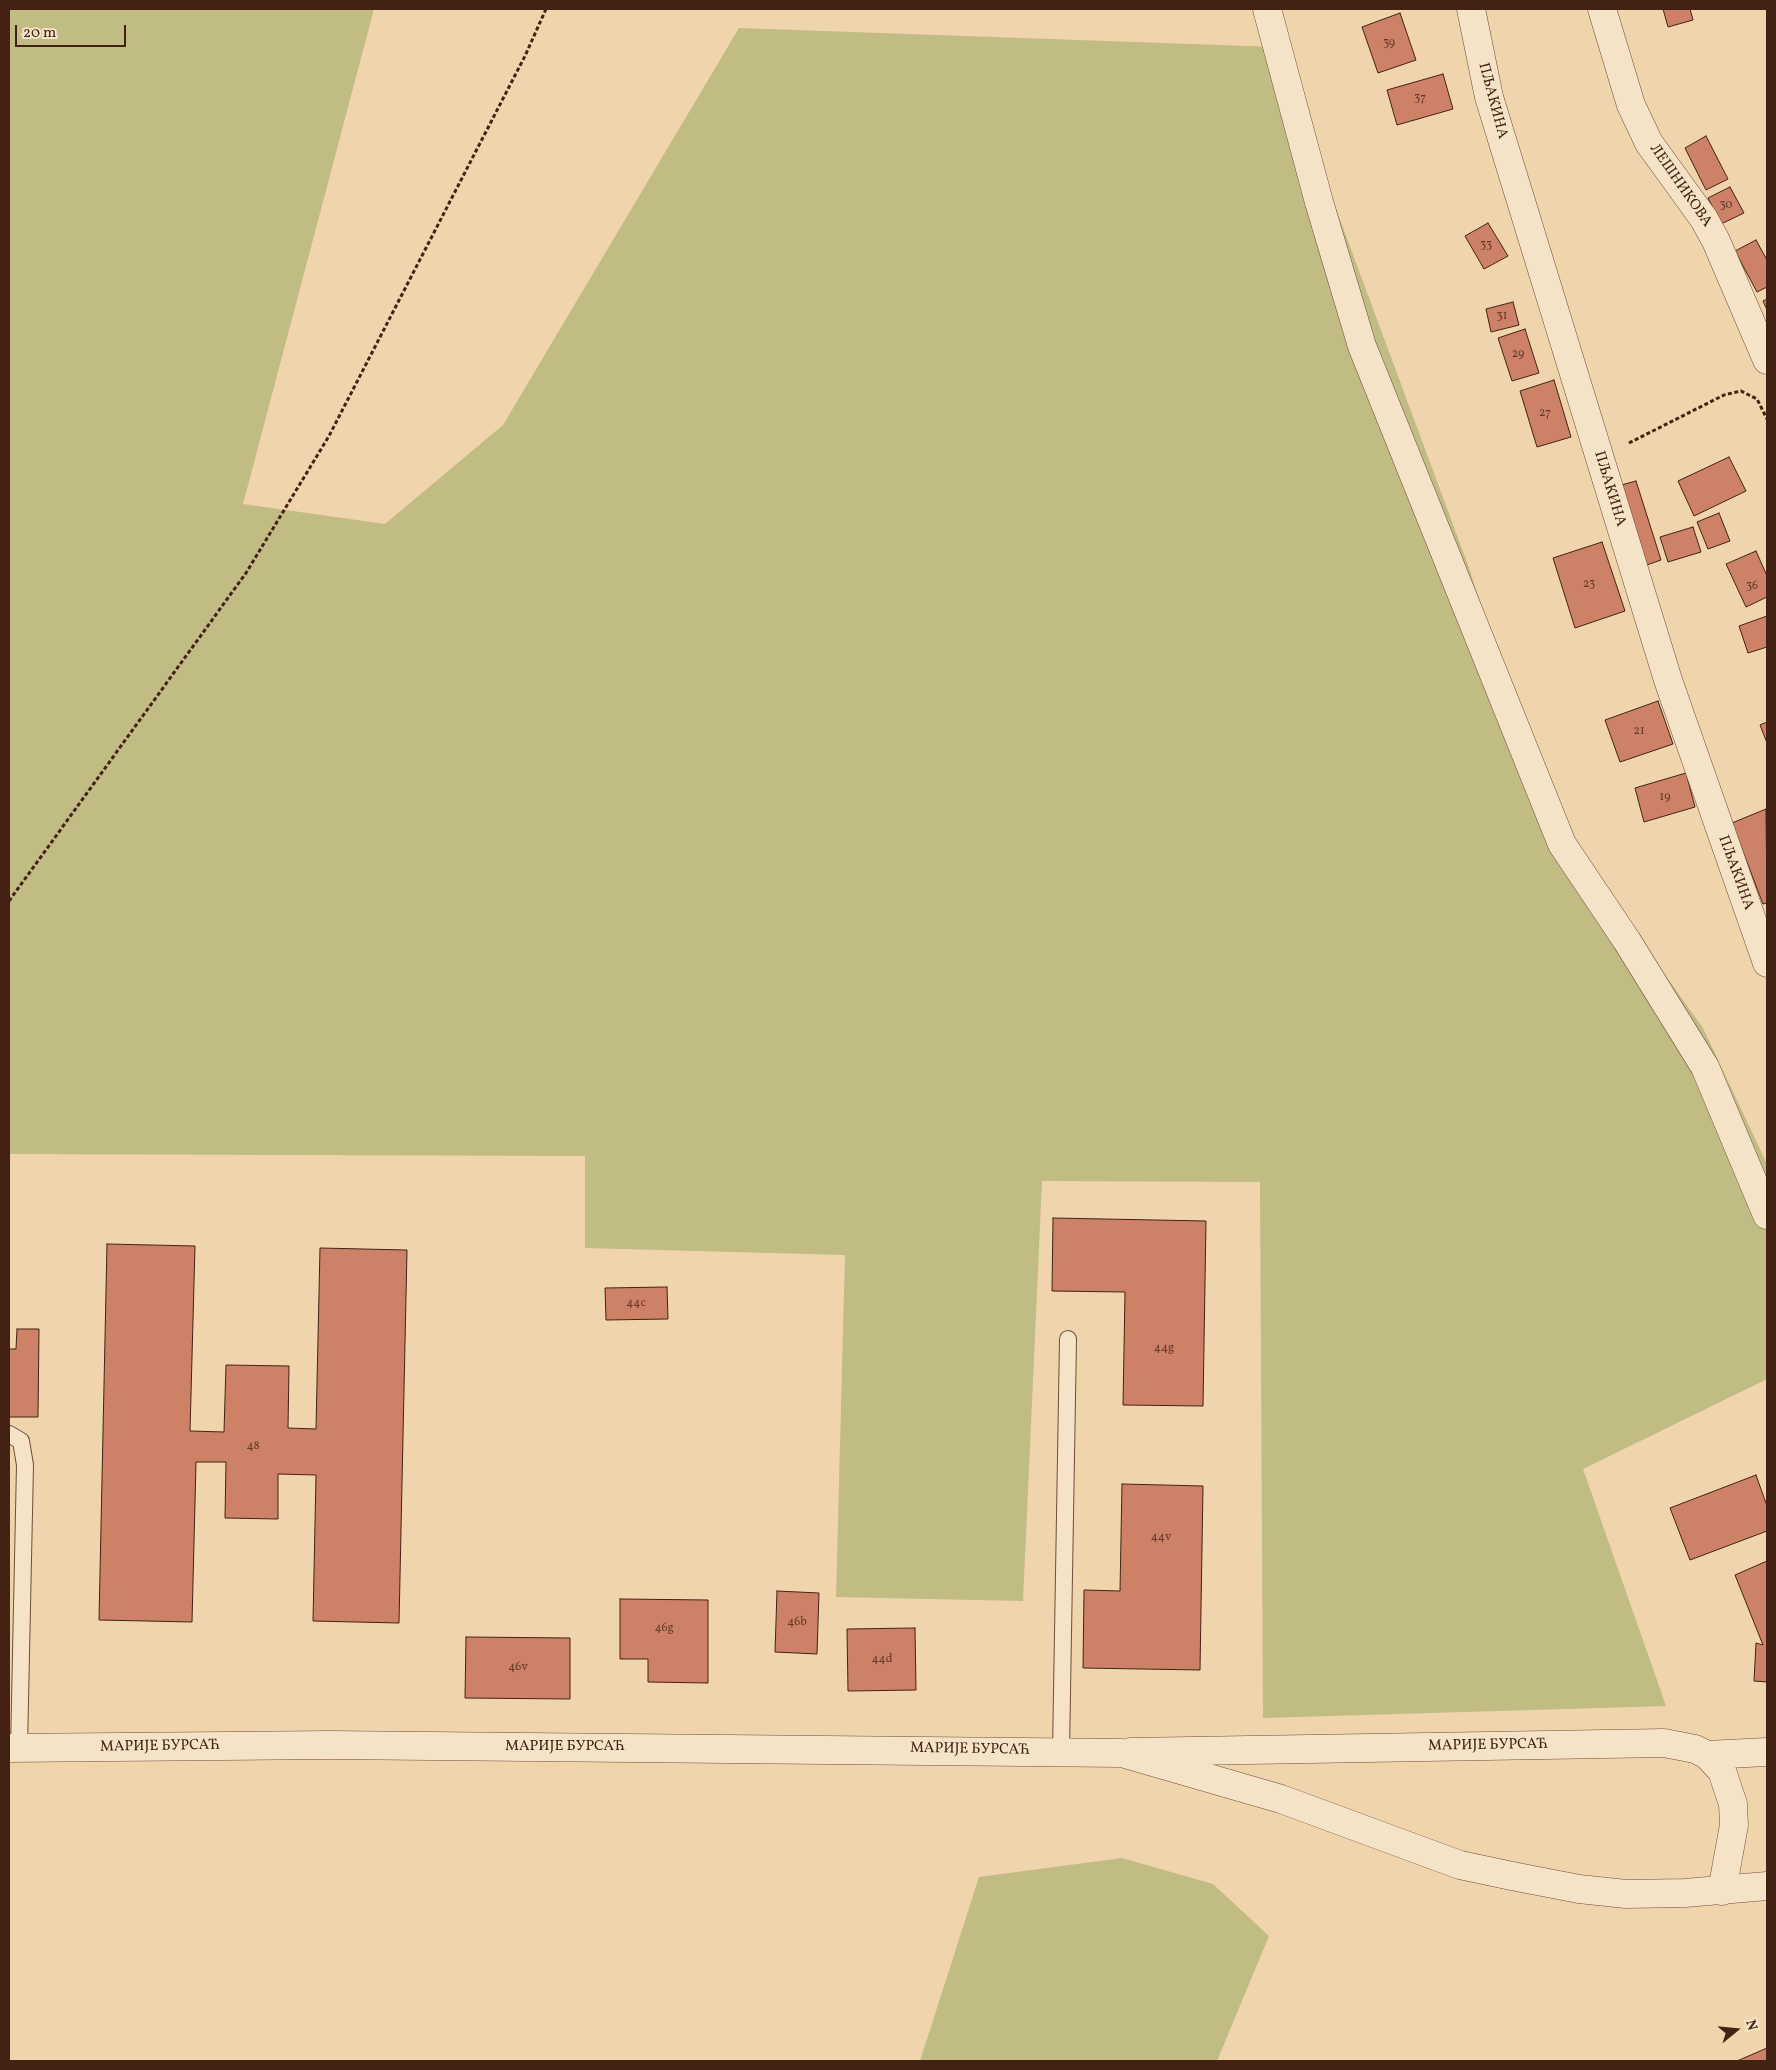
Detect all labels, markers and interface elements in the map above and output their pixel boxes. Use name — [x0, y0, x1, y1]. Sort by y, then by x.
scale bar — [18, 15, 129, 47]
text: 20 m — [23, 23, 56, 44]
house number: 39 — [1383, 37, 1395, 51]
street label: ПЉАКИНА — [1473, 61, 1511, 141]
house number: 37 — [1414, 92, 1426, 106]
street label: ЛЕШНИКОВА — [1645, 141, 1715, 231]
house number: 30 — [1719, 199, 1733, 213]
house number: 33 — [1480, 239, 1492, 253]
house number: 31 — [1497, 310, 1507, 324]
house number: 29 — [1512, 348, 1524, 362]
house number: 27 — [1539, 407, 1551, 421]
street label: ПЉАКИНА — [1589, 449, 1629, 529]
house number: 23 — [1583, 578, 1595, 592]
house number: 36 — [1746, 580, 1758, 594]
house number: 21 — [1633, 725, 1645, 739]
house number: 19 — [1660, 791, 1670, 805]
street label: ПЉАКИНА — [1713, 833, 1757, 913]
house number: 44c — [626, 1297, 646, 1311]
house number: 44g — [1154, 1342, 1174, 1356]
house number: 48 — [246, 1440, 260, 1454]
house number: 44v — [1151, 1531, 1171, 1545]
house number: 46b — [787, 1616, 807, 1630]
house number: 46g — [654, 1622, 674, 1636]
house number: 44d — [871, 1653, 893, 1667]
house number: 46v — [508, 1661, 528, 1675]
street label: МАРИЈЕ БУРСАЋ — [1428, 1736, 1548, 1756]
street label: МАРИЈЕ БУРСАЋ — [100, 1737, 220, 1757]
street label: МАРИЈЕ БУРСАЋ — [505, 1738, 625, 1756]
street label: МАРИЈЕ БУРСАЋ — [910, 1740, 1030, 1760]
north arrow — [1711, 2005, 1761, 2055]
text: N — [1740, 2018, 1761, 2033]

